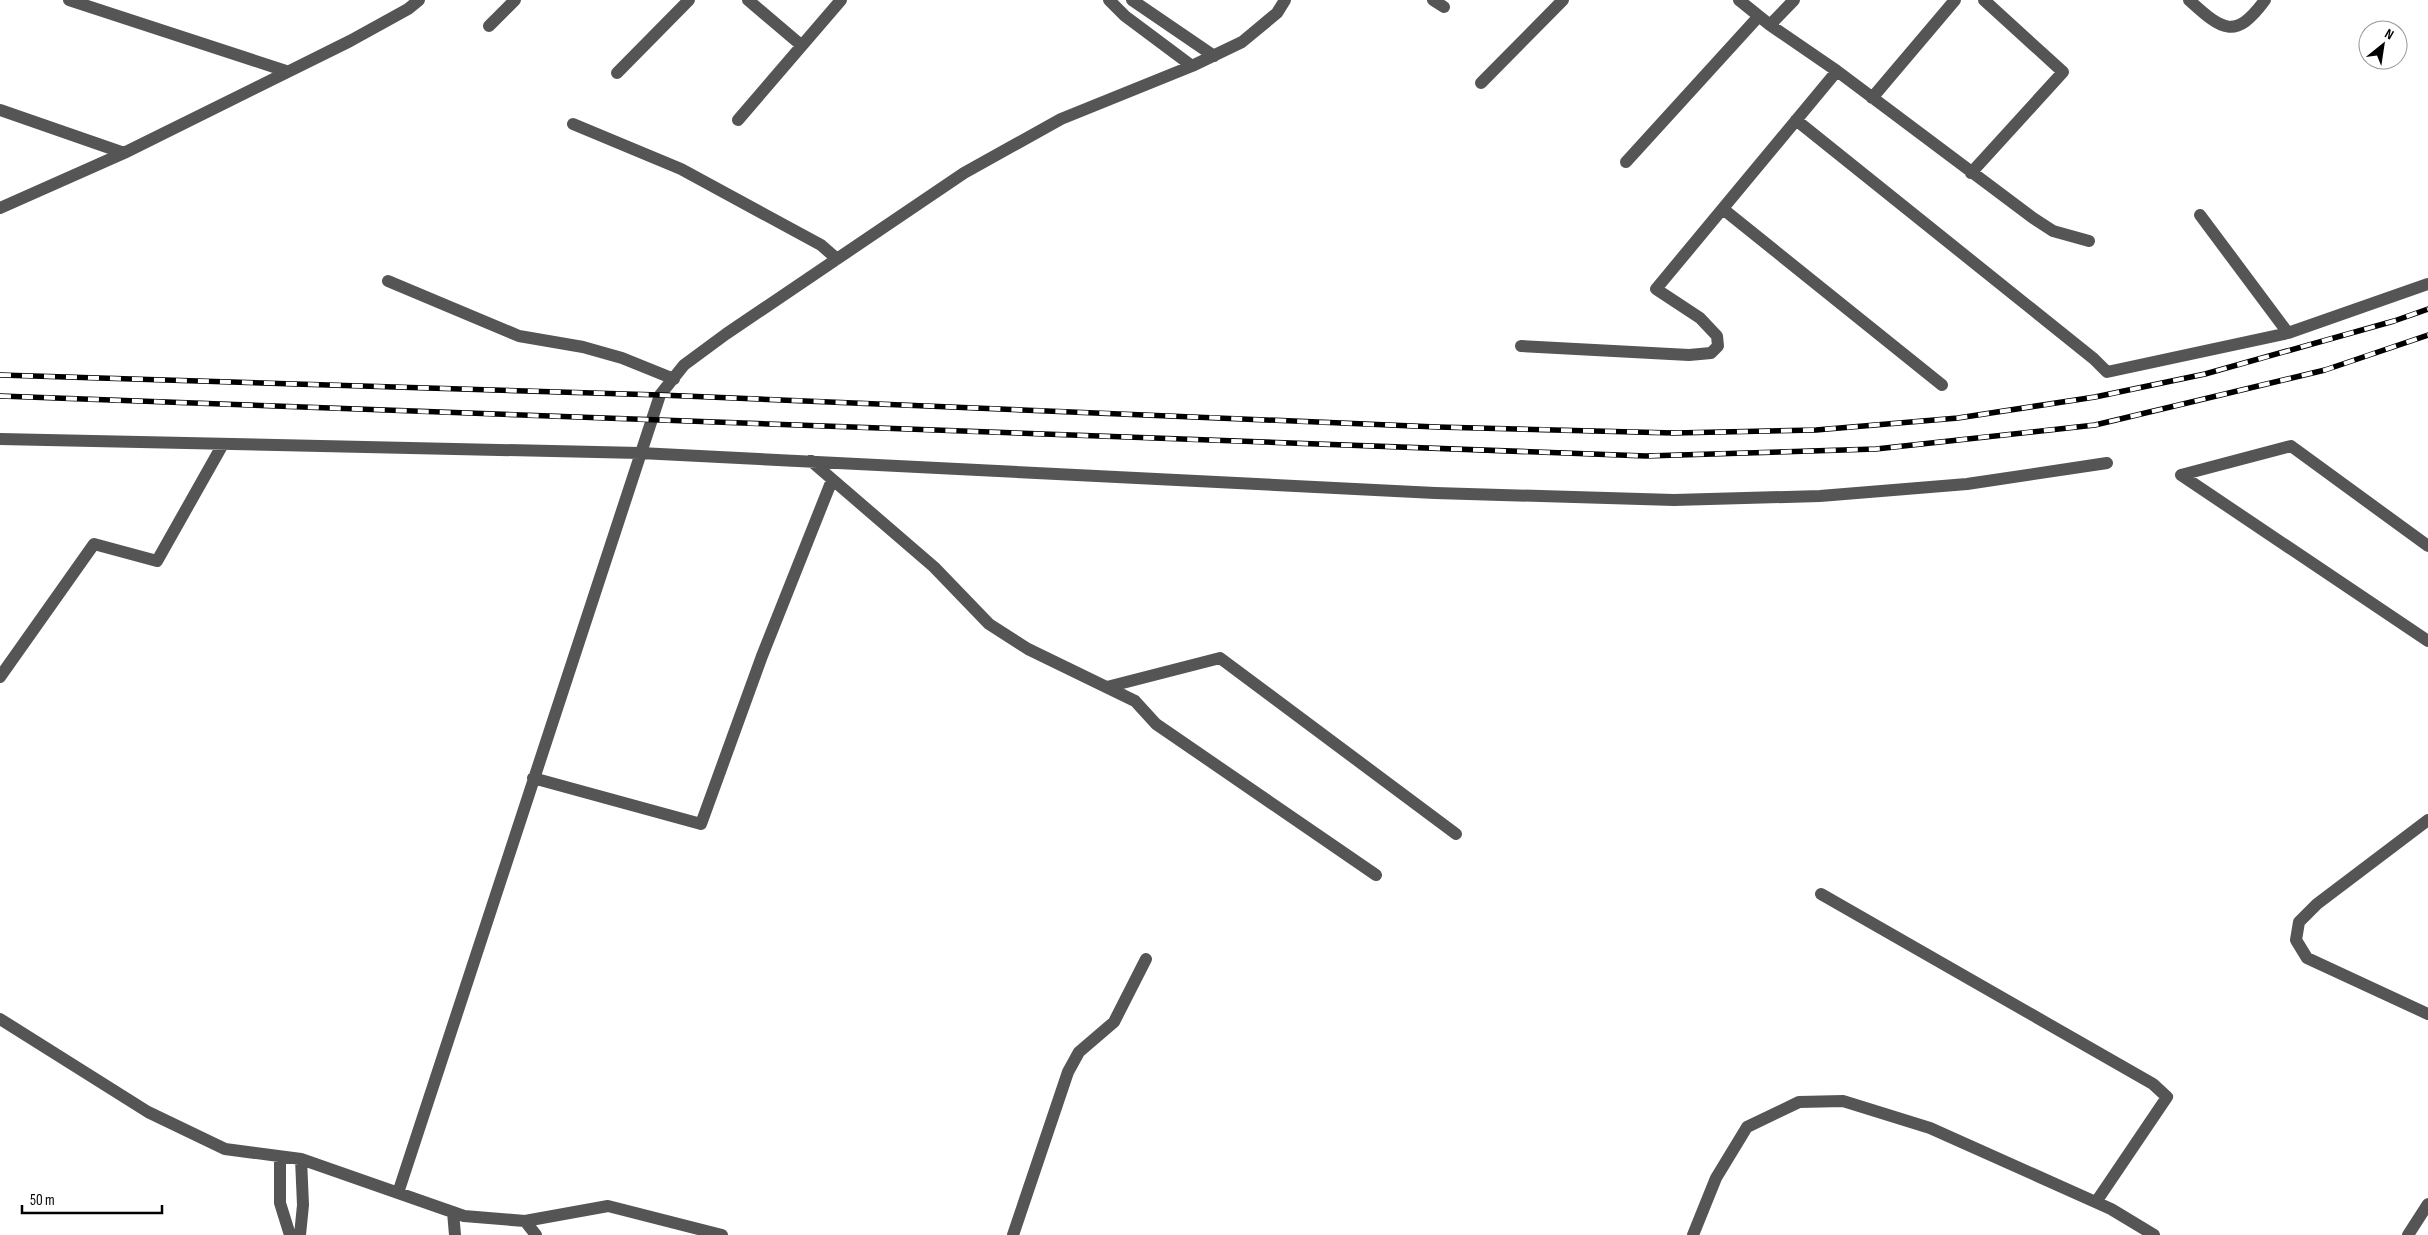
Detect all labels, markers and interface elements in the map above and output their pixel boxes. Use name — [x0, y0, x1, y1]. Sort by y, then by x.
north arrow — [2358, 20, 2408, 70]
text: N — [2382, 25, 2397, 43]
scale bar — [22, 1182, 162, 1214]
text: 50 m — [30, 1191, 55, 1210]

